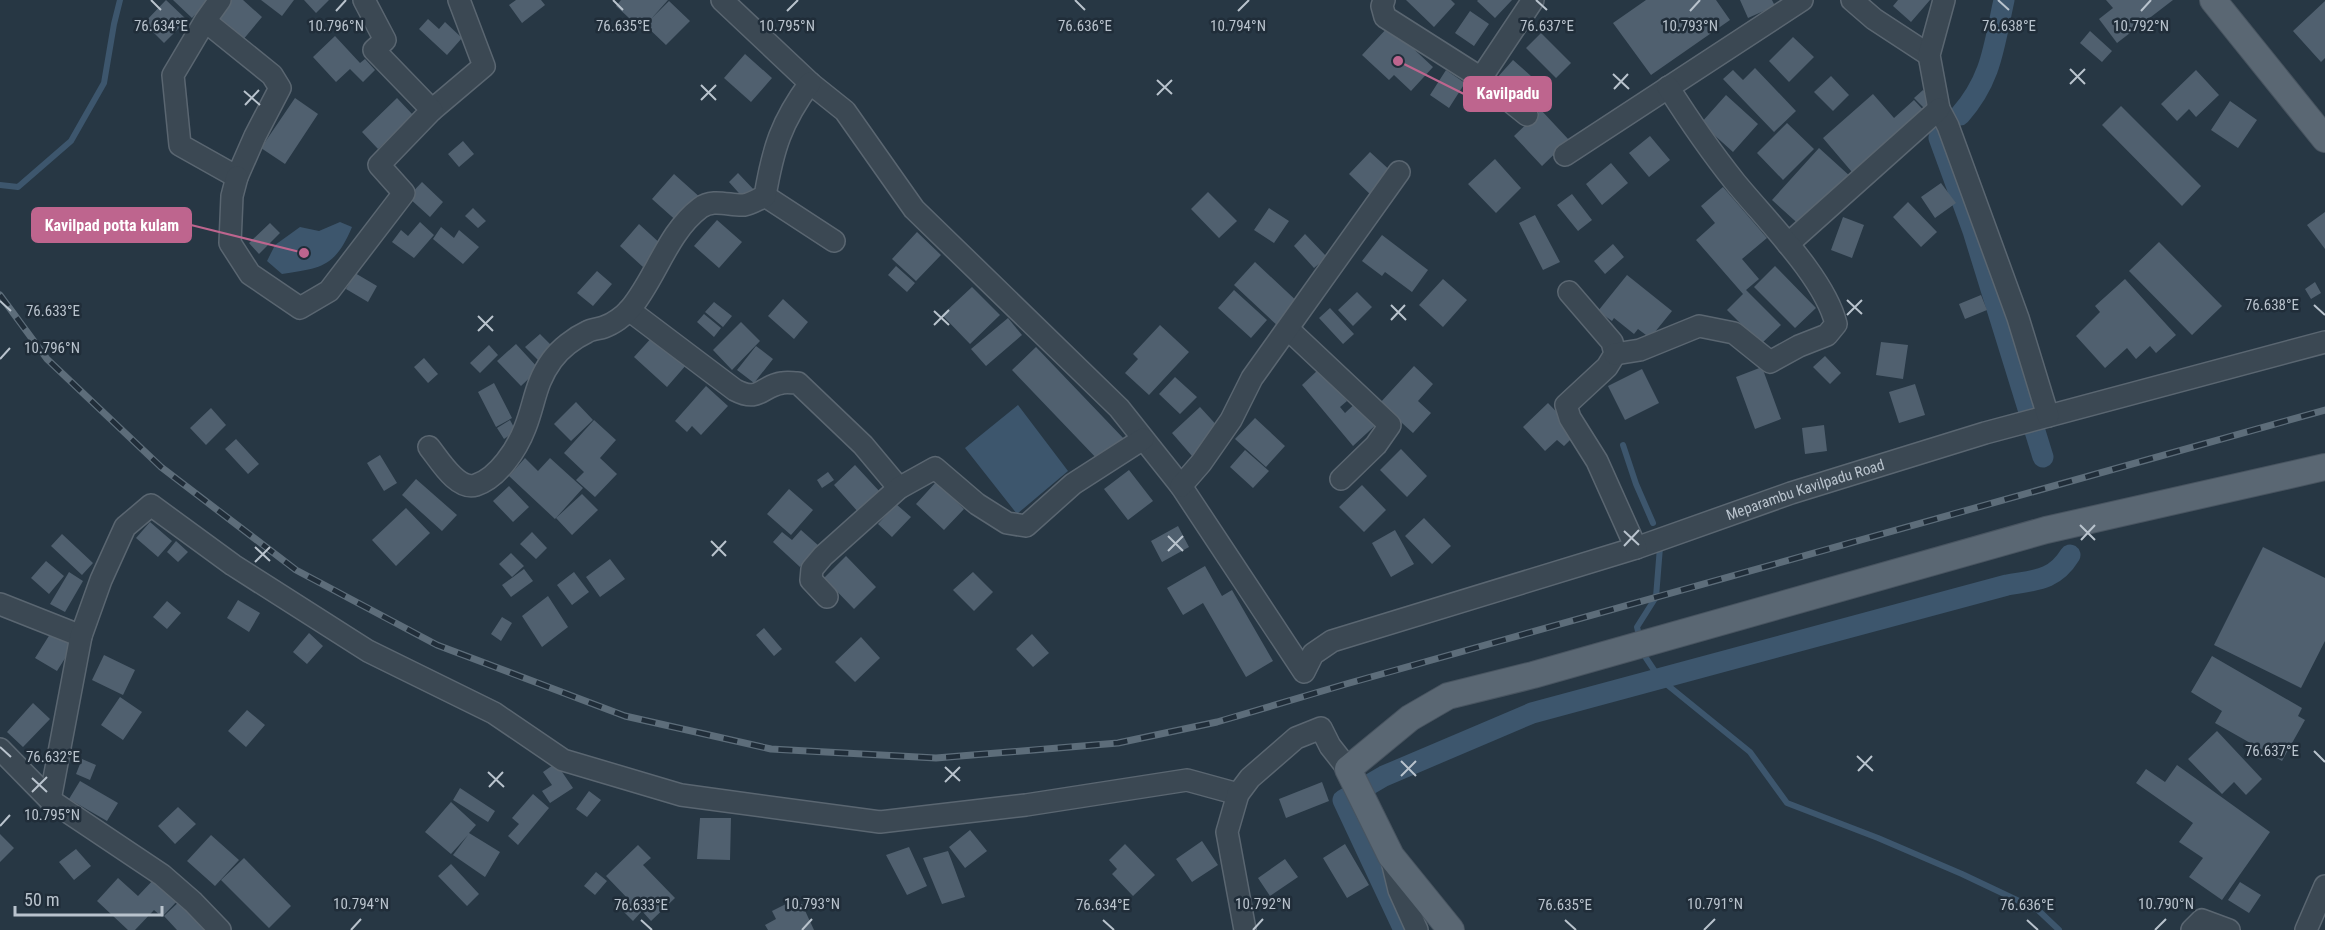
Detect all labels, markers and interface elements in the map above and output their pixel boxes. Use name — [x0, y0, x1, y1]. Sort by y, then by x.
text: 76.634°E — [134, 17, 188, 35]
text: 10.796°N — [308, 17, 364, 35]
text: 76.635°E — [596, 17, 650, 35]
text: 10.795°N — [759, 17, 815, 35]
text: 76.636°E — [1058, 17, 1112, 35]
text: 10.794°N — [1210, 17, 1266, 35]
text: 76.637°E — [1520, 17, 1574, 35]
text: 10.793°N — [1662, 17, 1718, 35]
text: 76.638°E — [1982, 17, 2036, 35]
text: 10.792°N — [2113, 17, 2169, 35]
callout: Kavilpadu — [1464, 77, 1551, 111]
text: Kavilpadu — [1477, 84, 1540, 103]
callout: Kavilpad potta kulam — [32, 208, 191, 242]
text: Kavilpad potta kulam — [45, 216, 179, 235]
text: 76.638°E — [2245, 296, 2299, 314]
text: 76.633°E — [26, 302, 80, 320]
text: 10.796°N — [24, 339, 80, 357]
street label: Meparambu Kavilpadu Road — [1724, 456, 1887, 524]
text: 76.637°E — [2245, 742, 2299, 760]
text: 76.632°E — [26, 748, 80, 766]
text: 10.795°N — [24, 806, 80, 824]
scale bar — [15, 879, 162, 917]
text: 50 m — [24, 889, 59, 910]
text: 10.794°N — [333, 895, 389, 913]
text: 10.793°N — [784, 895, 840, 913]
text: 10.792°N — [1235, 895, 1291, 913]
text: 10.791°N — [1687, 895, 1743, 913]
text: 10.790°N — [2138, 895, 2194, 913]
text: 76.633°E — [614, 896, 668, 914]
text: 76.634°E — [1076, 896, 1130, 914]
text: 76.635°E — [1538, 896, 1592, 914]
text: 76.636°E — [2000, 896, 2054, 914]

